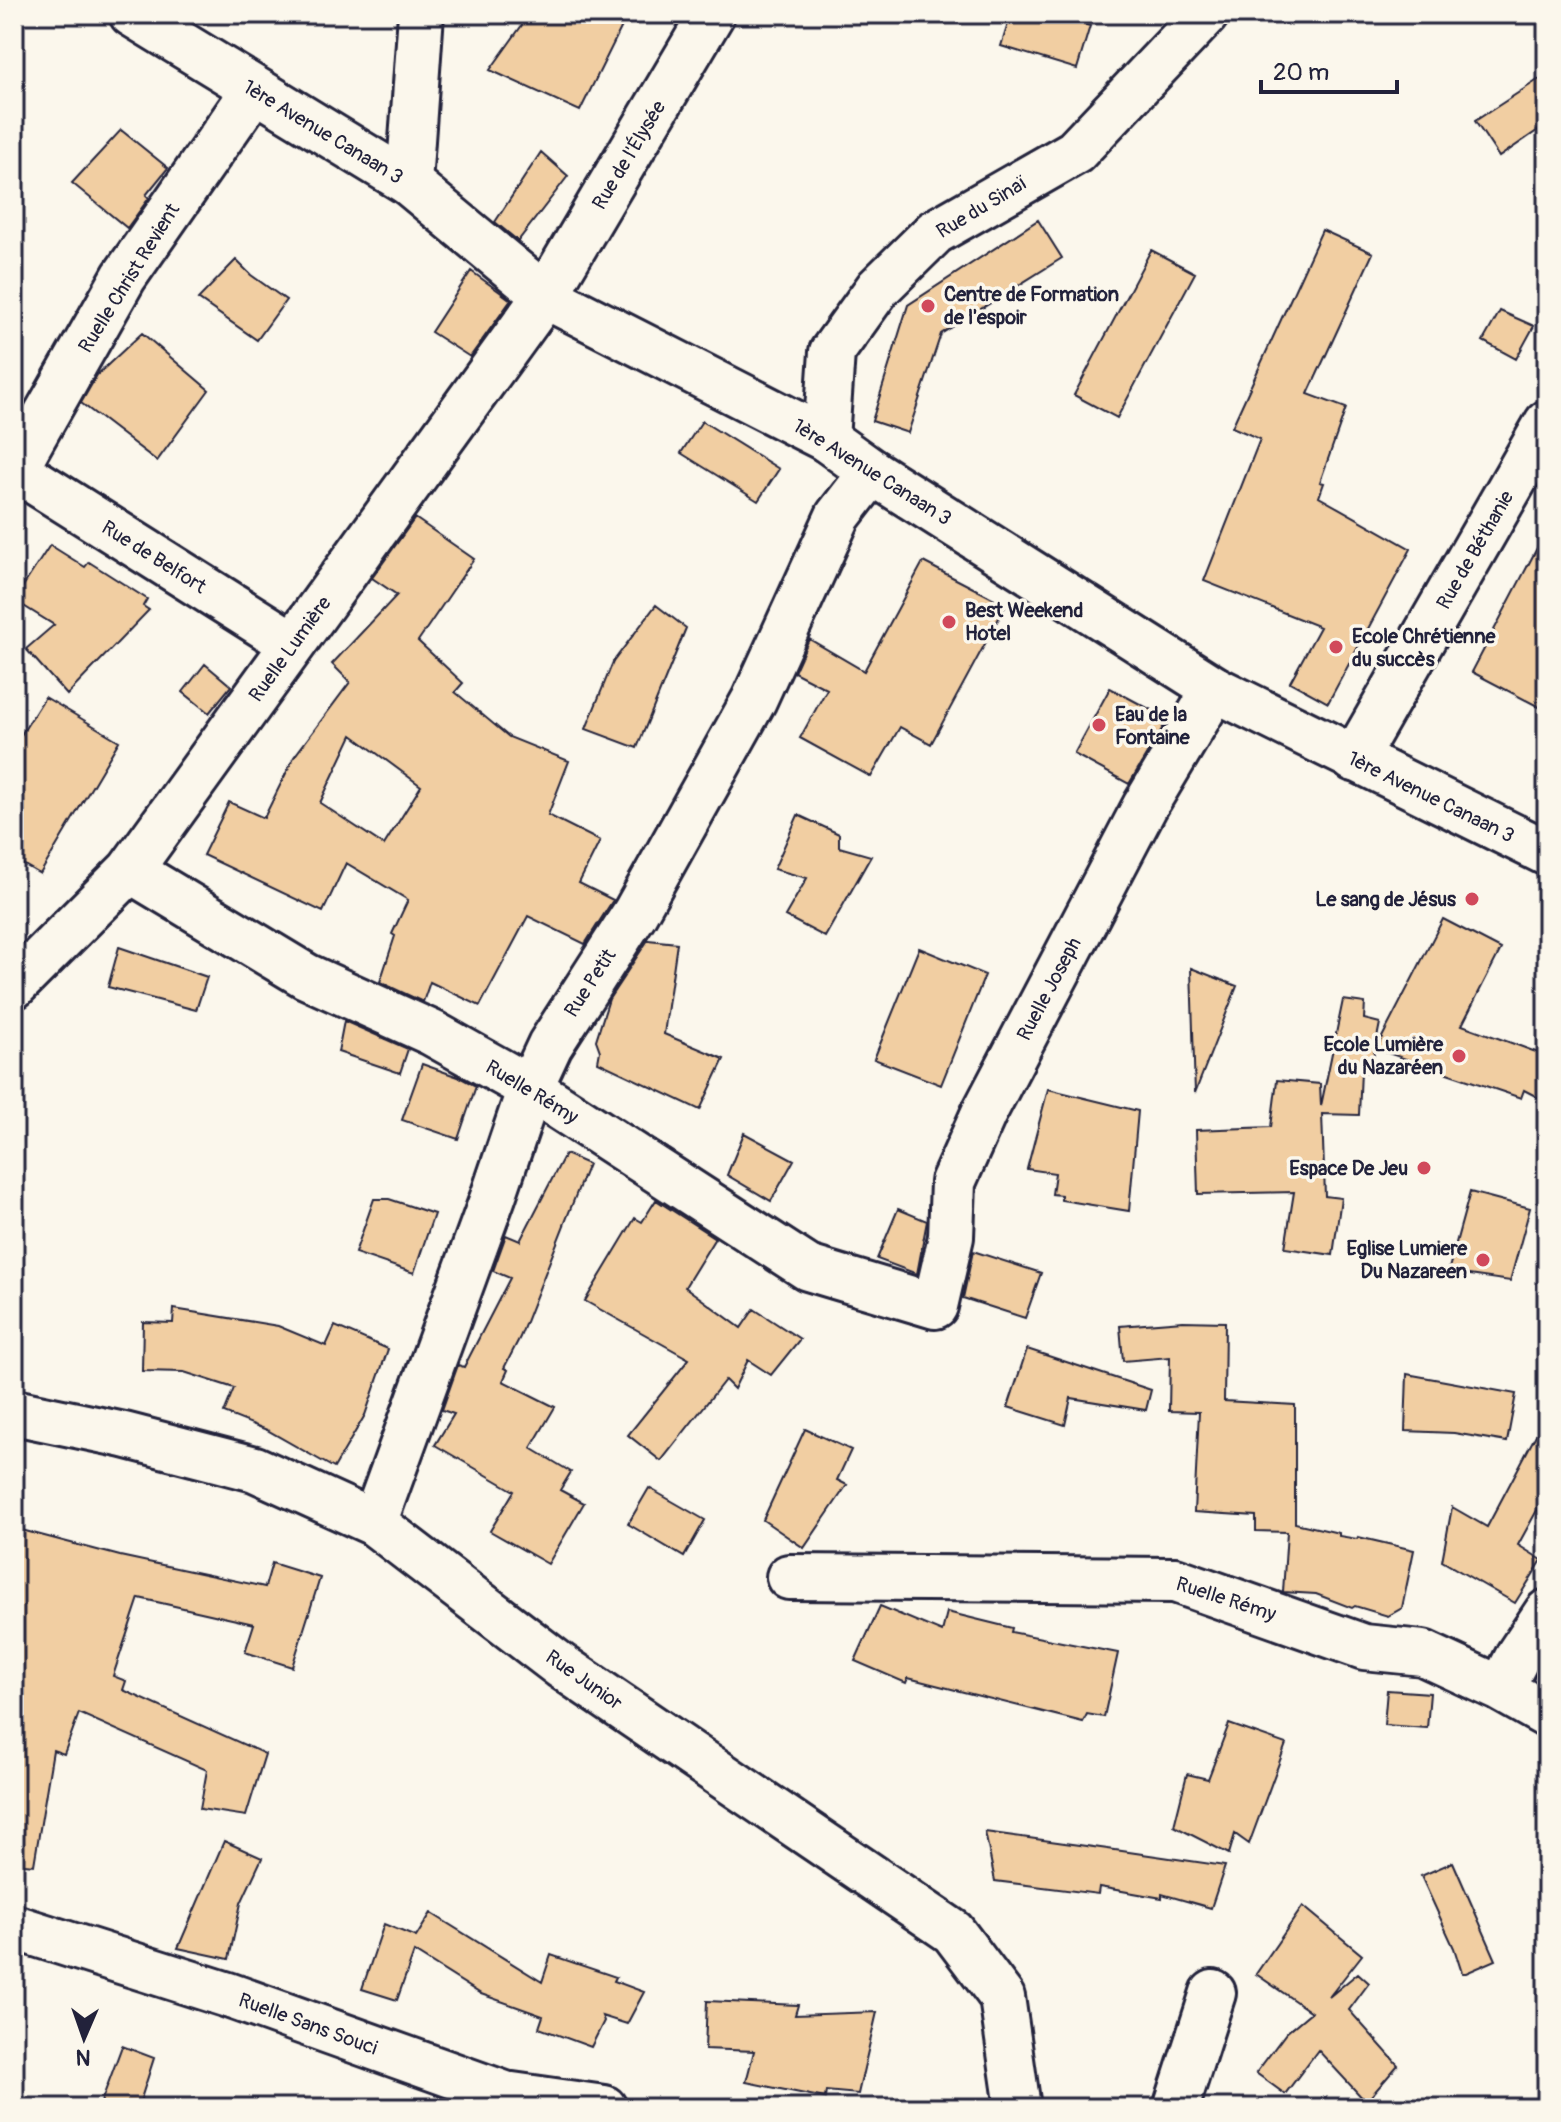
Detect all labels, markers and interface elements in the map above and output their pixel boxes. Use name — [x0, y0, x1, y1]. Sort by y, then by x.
scale bar — [1261, 44, 1397, 94]
text: 20 m — [1273, 58, 1329, 87]
street label: 1ère Avenue Canaan 3 — [238, 74, 408, 190]
street label: Rue de l'Élysée — [587, 96, 671, 214]
street label: Rue du Sinaï — [932, 170, 1032, 244]
street label: Ruelle Christ Revient — [73, 198, 186, 357]
place label: Centre de Formation de l'espoir — [944, 282, 1119, 330]
marker: Centre de Formation de l'espoir — [919, 297, 937, 315]
street label: 1ère Avenue Canaan 3 — [788, 413, 956, 531]
street label: Rue de Béthanie — [1431, 486, 1519, 614]
street label: Rue de Belfort — [97, 515, 212, 600]
street label: Ruelle Lumière — [243, 591, 337, 707]
place label: Best Weekend Hotel — [965, 598, 1083, 646]
marker: Best Weekend Hotel — [940, 613, 958, 631]
place label: Ecole Chrétienne du succès — [1352, 624, 1496, 672]
marker: Ecole Chrétienne du succès — [1327, 638, 1345, 656]
place label: Eau de la Fontaine — [1115, 702, 1191, 750]
marker: Eau de la Fontaine — [1090, 716, 1108, 734]
street label: 1ère Avenue Canaan 3 — [1344, 746, 1518, 848]
place label: Le sang de Jésus — [1315, 887, 1456, 912]
marker: Le sang de Jésus — [1463, 890, 1481, 908]
street label: Ruelle Joseph — [1011, 933, 1087, 1045]
street label: Rue Petit — [559, 943, 622, 1022]
place label: Ecole Lumière du Nazaréen — [1323, 1032, 1444, 1080]
marker: Ecole Lumière du Nazaréen — [1450, 1047, 1468, 1065]
street label: Ruelle Rémy — [481, 1055, 583, 1130]
place label: Espace De Jeu — [1289, 1156, 1408, 1181]
marker: Espace De Jeu — [1415, 1159, 1433, 1177]
place label: Eglise Lumiere Du Nazareen — [1347, 1236, 1468, 1284]
marker: Eglise Lumiere Du Nazareen — [1474, 1251, 1492, 1269]
street label: Ruelle Rémy — [1173, 1571, 1280, 1627]
street label: Rue Junior — [541, 1644, 627, 1716]
street label: Ruelle Sans Souci — [235, 1987, 381, 2061]
north arrow — [44, 1998, 124, 2078]
text: N — [75, 2043, 91, 2071]

